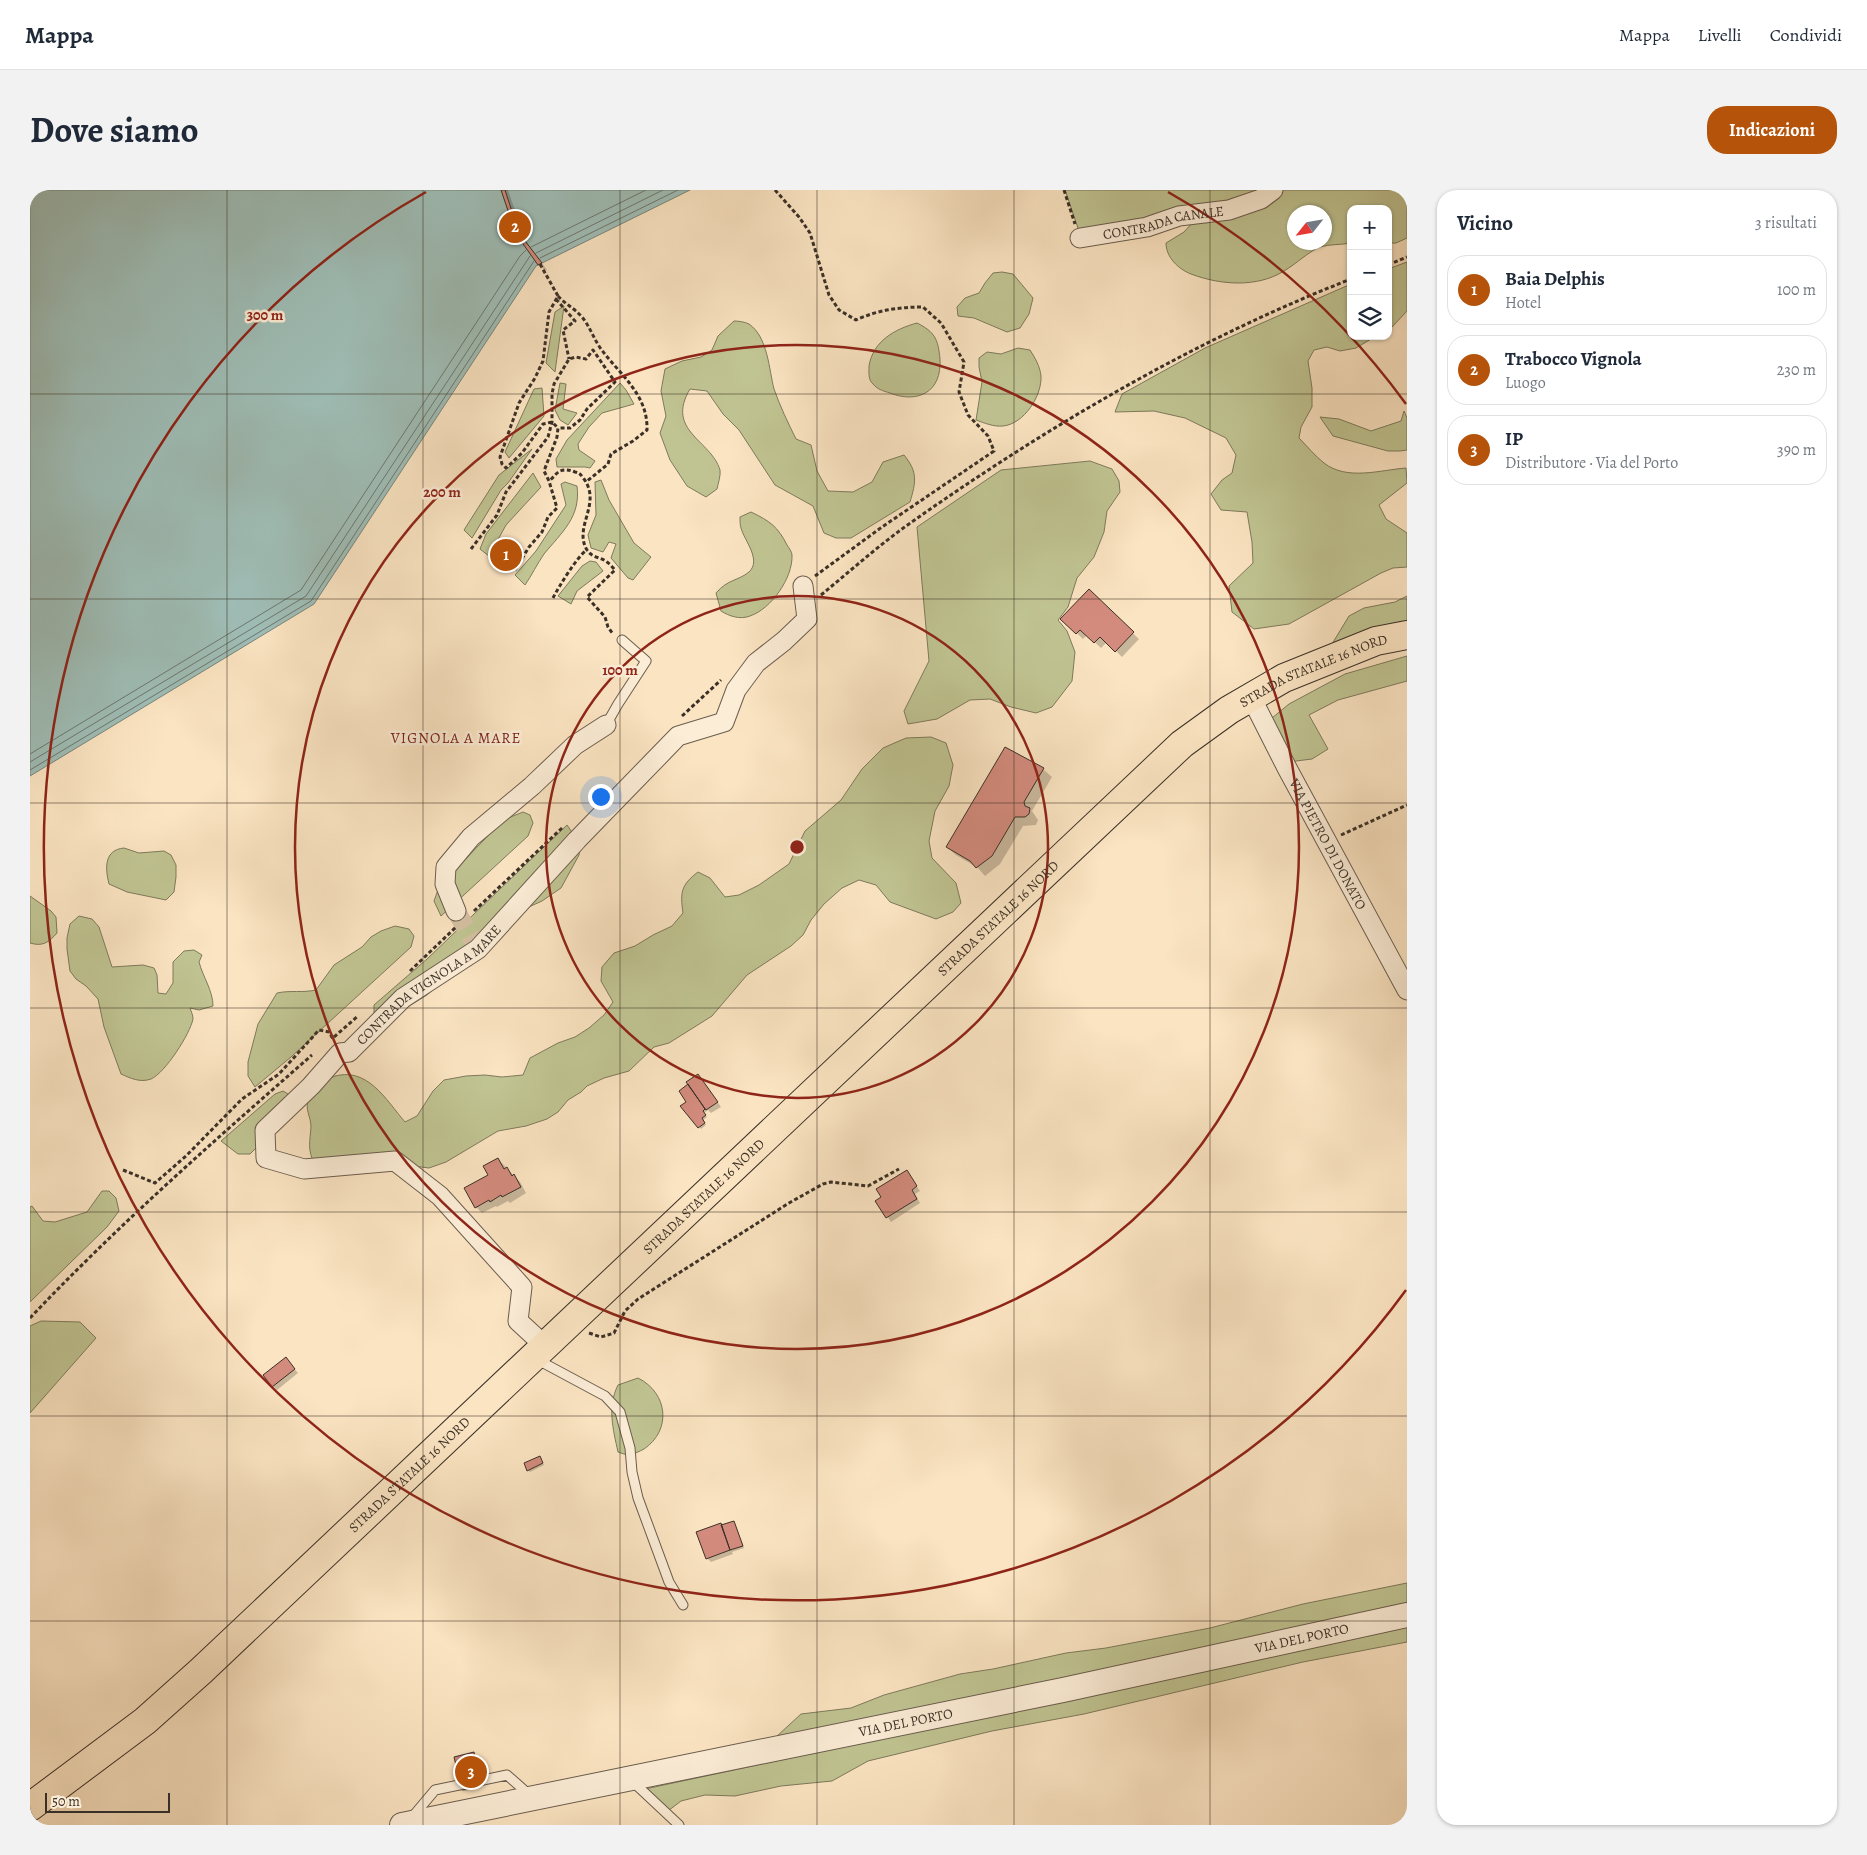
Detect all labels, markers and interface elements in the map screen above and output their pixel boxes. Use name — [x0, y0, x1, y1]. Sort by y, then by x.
text: Mappa — [25, 19, 94, 51]
text: Mappa — [1619, 23, 1670, 47]
text: Livelli — [1698, 23, 1742, 47]
text: Condividi — [1770, 23, 1842, 47]
text: Dove siamo — [30, 106, 199, 154]
button: Indicazioni — [1707, 106, 1837, 154]
street label: CONTRADA CANALE — [1102, 202, 1225, 244]
north arrow — [1287, 205, 1332, 250]
map controls — [1347, 205, 1392, 340]
button: + — [1347, 205, 1392, 250]
pin: 2 — [499, 208, 531, 246]
text: Vicino — [1457, 209, 1513, 237]
text: 3 risultati — [1755, 212, 1817, 234]
button: − — [1347, 250, 1392, 295]
text: Baia Delphis — [1505, 266, 1605, 292]
text: 1 — [1471, 279, 1477, 301]
text: 100 m — [1777, 279, 1816, 301]
text: Hotel — [1505, 292, 1541, 314]
button: layers — [1347, 295, 1392, 340]
text: 300 m — [247, 305, 284, 325]
text: Trabocco Vignola — [1505, 346, 1642, 372]
text: 2 — [1470, 359, 1478, 381]
text: 230 m — [1777, 359, 1816, 381]
text: Luogo — [1505, 372, 1546, 394]
text: IP — [1505, 426, 1523, 452]
text: 3 — [1471, 439, 1477, 461]
text: 390 m — [1777, 439, 1816, 461]
text: Distributore · Via del Porto — [1505, 452, 1678, 474]
text: 200 m — [423, 482, 461, 502]
pin: 1 — [490, 536, 522, 574]
street label: STRADA STATALE 16 NORD — [1236, 630, 1389, 712]
text: 100 m — [602, 660, 638, 680]
district label: VIGNOLA A MARE — [390, 728, 521, 748]
street label: VIA PIETRO DI DONATO — [1284, 775, 1371, 913]
your location — [588, 784, 614, 810]
centre of rings — [788, 838, 806, 856]
street label: STRADA STATALE 16 NORD — [933, 856, 1063, 980]
street label: CONTRADA VIGNOLA A MARE — [352, 921, 506, 1049]
street label: STRADA STATALE 16 NORD — [639, 1134, 769, 1259]
street label: STRADA STATALE 16 NORD — [345, 1413, 474, 1537]
street label: VIA DEL PORTO — [1252, 1619, 1351, 1658]
street label: VIA DEL PORTO — [856, 1704, 955, 1742]
pin: 3 — [455, 1753, 487, 1791]
scale bar — [45, 1790, 170, 1813]
text: 50 m — [52, 1792, 80, 1811]

